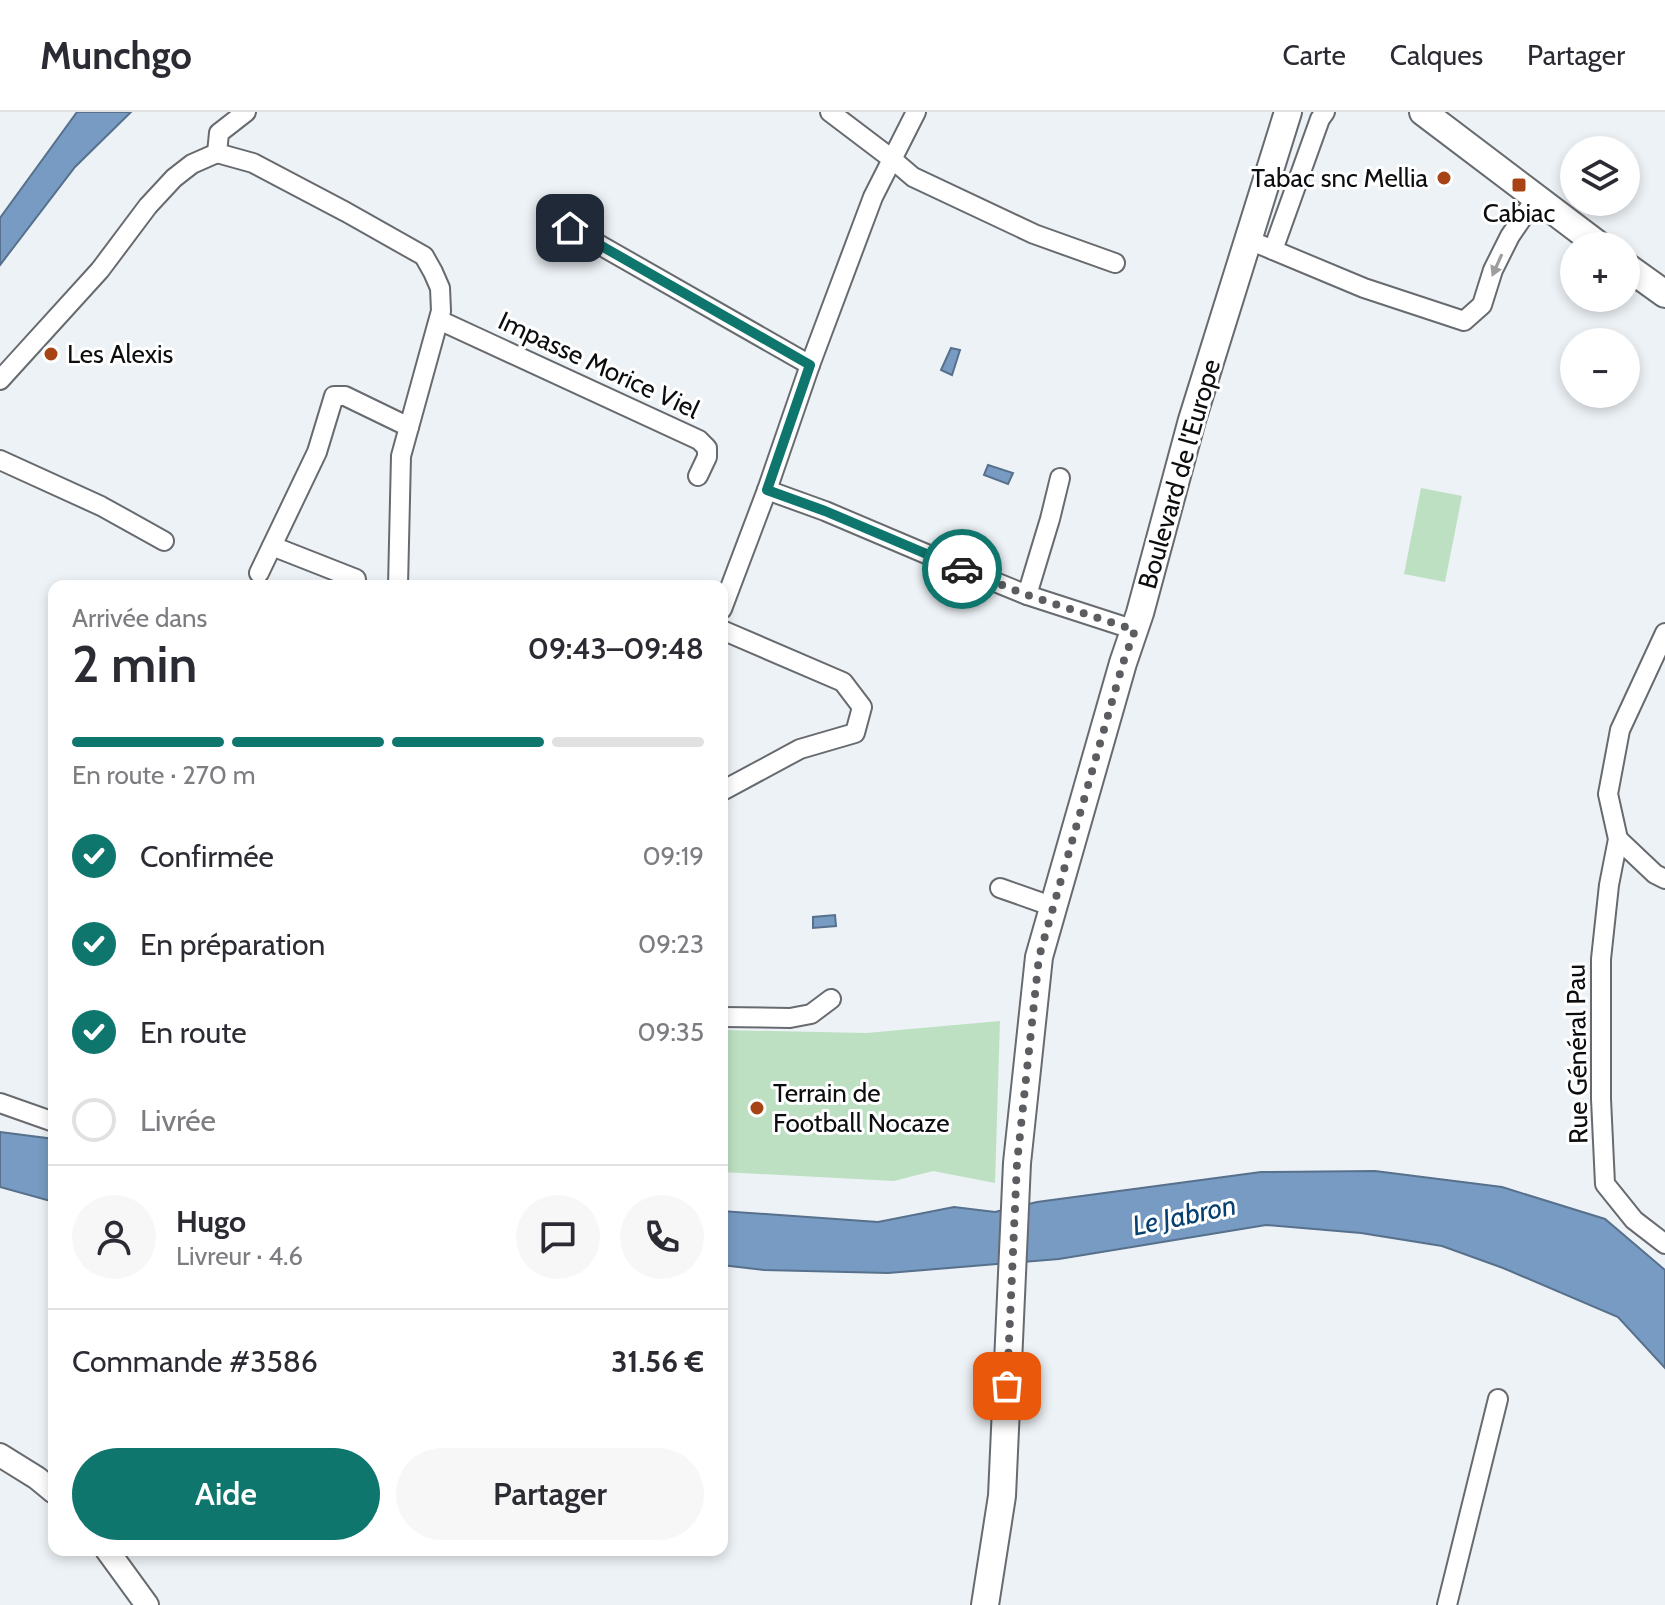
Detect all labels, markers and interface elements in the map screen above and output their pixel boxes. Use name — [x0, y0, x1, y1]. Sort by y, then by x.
text: Munchgo — [40, 32, 192, 79]
text: Carte — [1283, 38, 1346, 72]
text: Calques — [1390, 38, 1483, 72]
text: Partager — [1527, 38, 1625, 72]
map controls — [1560, 136, 1640, 408]
button: layers — [1560, 136, 1640, 216]
place label: Tabac snc Mellia — [1251, 162, 1429, 194]
marker: Tabac snc Mellia — [1435, 169, 1453, 187]
marker: Cabiac — [1510, 176, 1528, 194]
pin — [536, 194, 604, 262]
place label: Cabiac — [1483, 197, 1556, 229]
icon: home — [548, 206, 592, 250]
button: + — [1560, 232, 1640, 312]
one-way arrow — [1490, 253, 1503, 277]
street label: Impasse Morice Viel — [493, 304, 705, 426]
button: − — [1560, 328, 1640, 408]
place label: Les Alexis — [67, 338, 174, 370]
marker: Les Alexis — [42, 345, 60, 363]
street label: Boulevard de l'Europe — [1131, 355, 1227, 593]
courier — [922, 529, 1002, 609]
icon: car — [940, 547, 984, 591]
text: Arrivée dans — [72, 602, 207, 634]
text: 09:43–09:48 — [528, 630, 704, 667]
text: 2 min — [72, 632, 197, 695]
text: En route · 270 m — [72, 759, 255, 791]
icon: check — [72, 834, 116, 878]
text: Confirmée — [140, 838, 274, 875]
text: 09:19 — [642, 840, 704, 872]
icon: check — [72, 922, 116, 966]
text: En préparation — [140, 926, 325, 963]
text: 09:23 — [638, 928, 704, 960]
street label: Rue Général Pau — [1559, 964, 1595, 1144]
icon: check — [72, 1010, 116, 1054]
text: En route — [140, 1014, 247, 1051]
text: 09:35 — [638, 1016, 704, 1048]
place label: Terrain de Football Nocaze — [773, 1077, 949, 1139]
marker: Terrain de Football Nocaze — [748, 1099, 766, 1117]
text: Livrée — [140, 1102, 216, 1139]
water label: Le Jabron — [1129, 1187, 1239, 1243]
button: person — [72, 1195, 156, 1279]
button: chat — [516, 1195, 600, 1279]
button: phone — [620, 1195, 704, 1279]
text: Hugo — [176, 1203, 246, 1240]
text: Livreur · 4.6 — [176, 1240, 303, 1272]
text: Commande #3586 — [72, 1343, 318, 1380]
text: 31.56 € — [611, 1343, 704, 1380]
pin — [973, 1352, 1041, 1420]
icon: bag — [985, 1364, 1029, 1408]
button: Aide — [72, 1448, 380, 1540]
button: Partager — [396, 1448, 704, 1540]

